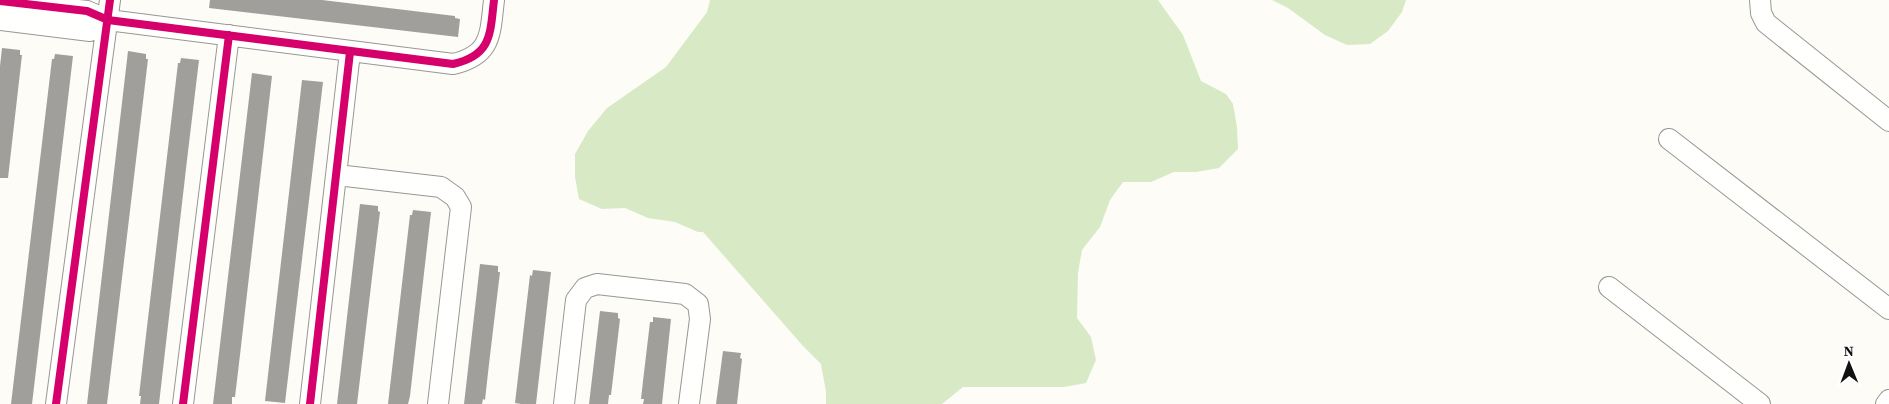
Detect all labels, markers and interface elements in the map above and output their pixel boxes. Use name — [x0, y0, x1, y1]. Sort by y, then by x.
north arrow — [1824, 339, 1874, 389]
text: N — [1843, 341, 1854, 361]

